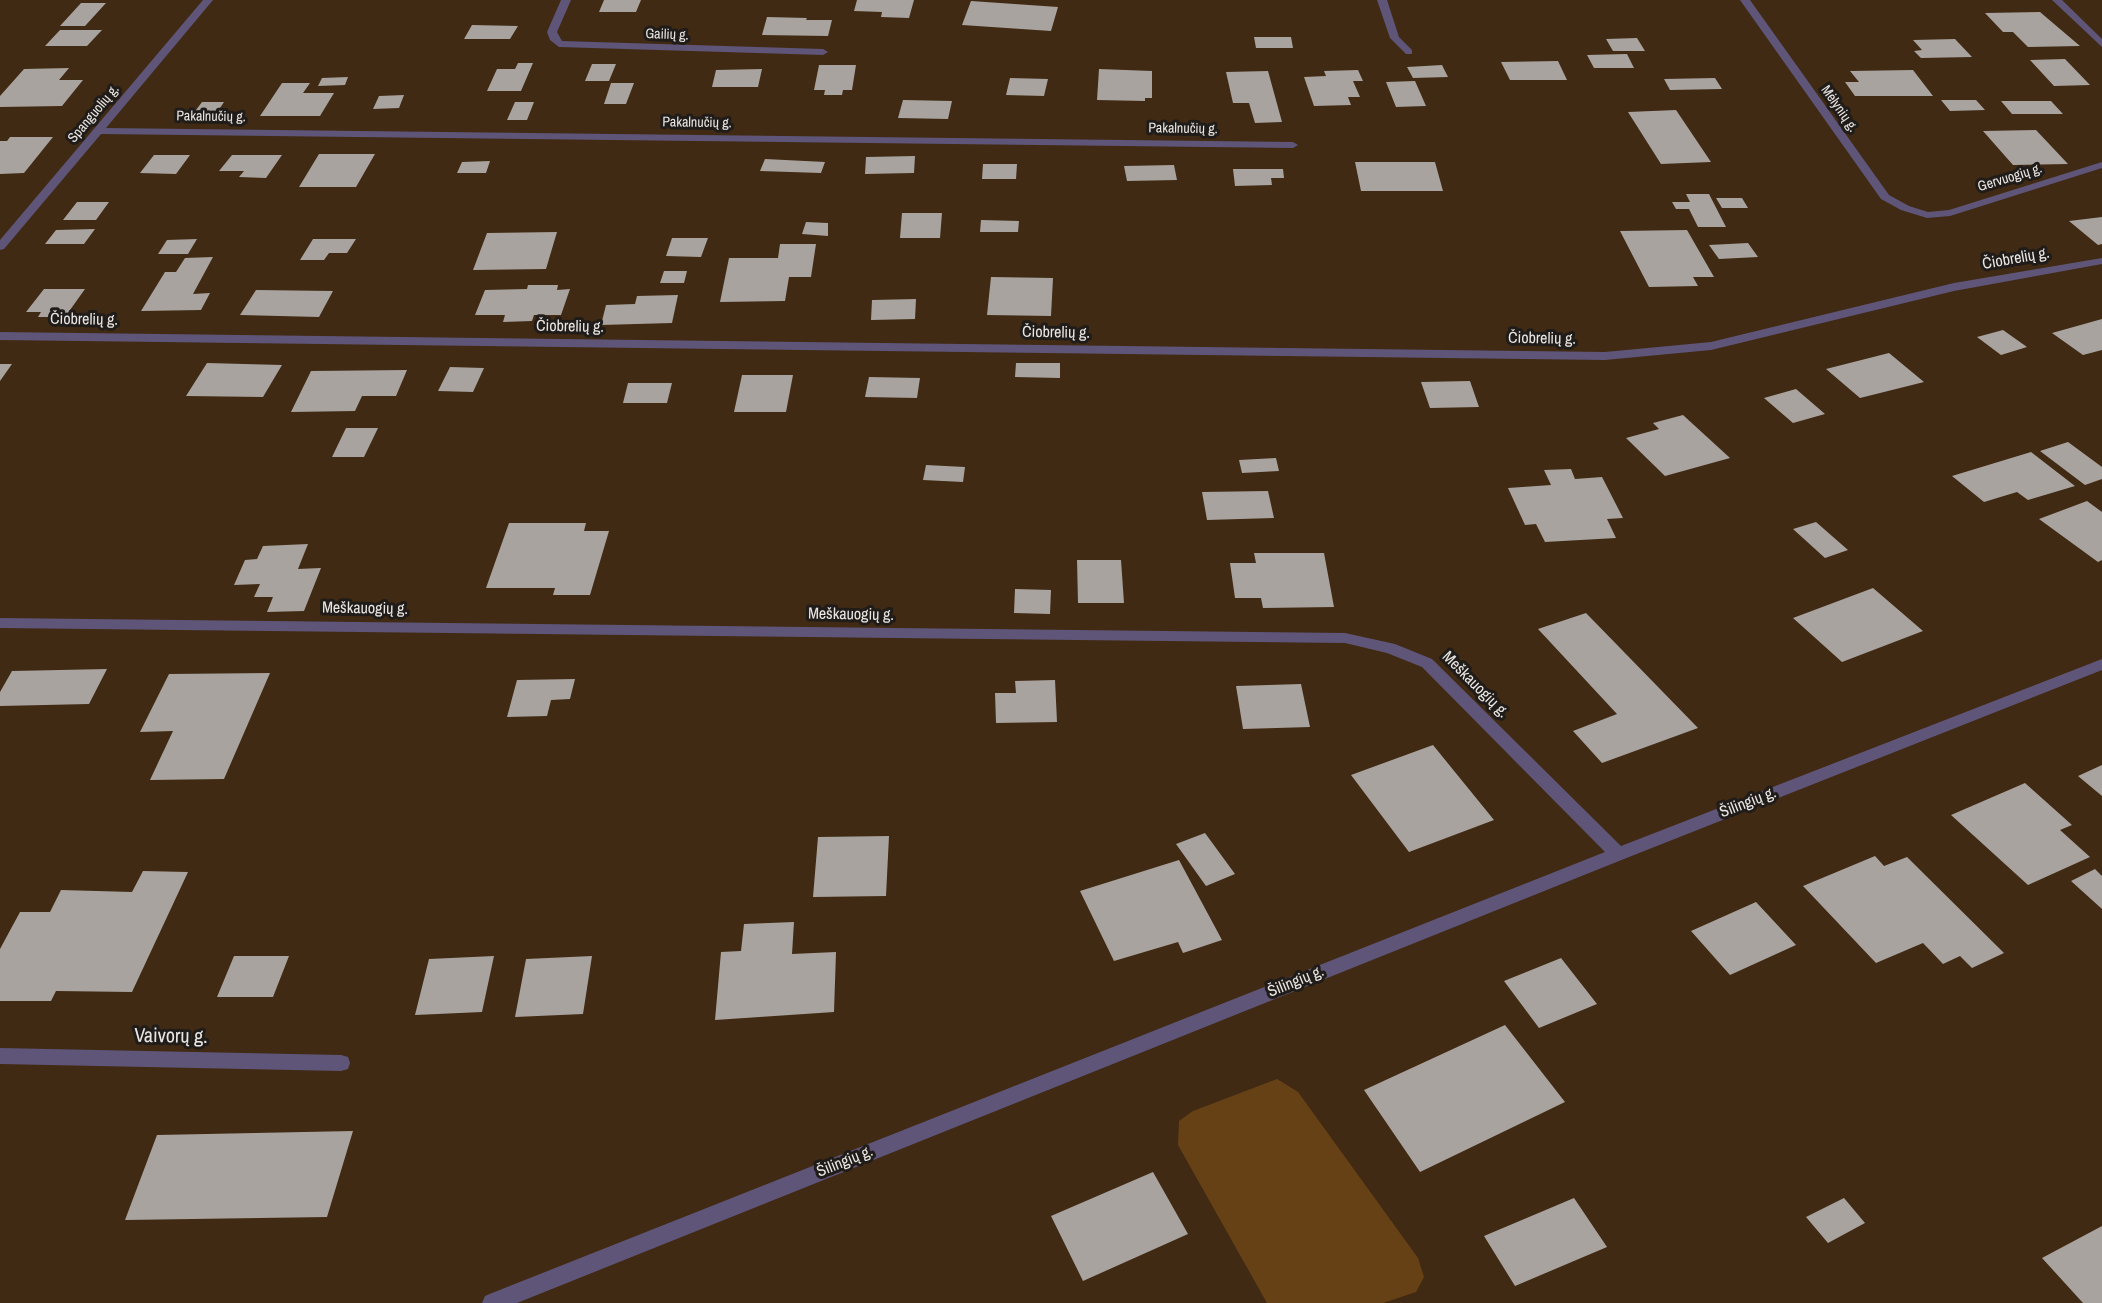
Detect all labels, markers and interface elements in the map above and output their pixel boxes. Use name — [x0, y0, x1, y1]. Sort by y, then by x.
street label: Gailių g. — [645, 26, 689, 44]
street label: Spanguolių g. — [65, 81, 123, 147]
street label: Mėlynių g. — [1817, 82, 1861, 136]
street label: Pakalnučių g. — [176, 108, 246, 126]
street label: Pakalnučių g. — [662, 114, 732, 132]
street label: Pakalnučių g. — [1148, 120, 1218, 138]
street label: Gervuogių g. — [1976, 160, 2044, 196]
street label: Čiobrelių g. — [1981, 244, 2051, 274]
street label: Čiobrelių g. — [50, 310, 118, 330]
street label: Čiobrelių g. — [536, 317, 604, 337]
street label: Čiobrelių g. — [1022, 323, 1090, 343]
street label: Čiobrelių g. — [1508, 329, 1576, 349]
street label: Meškauogių g. — [322, 599, 408, 619]
street label: Meškauogių g. — [808, 605, 894, 625]
street label: Meškauogių g. — [1438, 648, 1512, 722]
street label: Šilingių g. — [1717, 783, 1779, 823]
street label: Šilingių g. — [1265, 962, 1327, 1002]
street label: Vaivorų g. — [134, 1024, 208, 1050]
street label: Šilingių g. — [814, 1142, 876, 1182]

